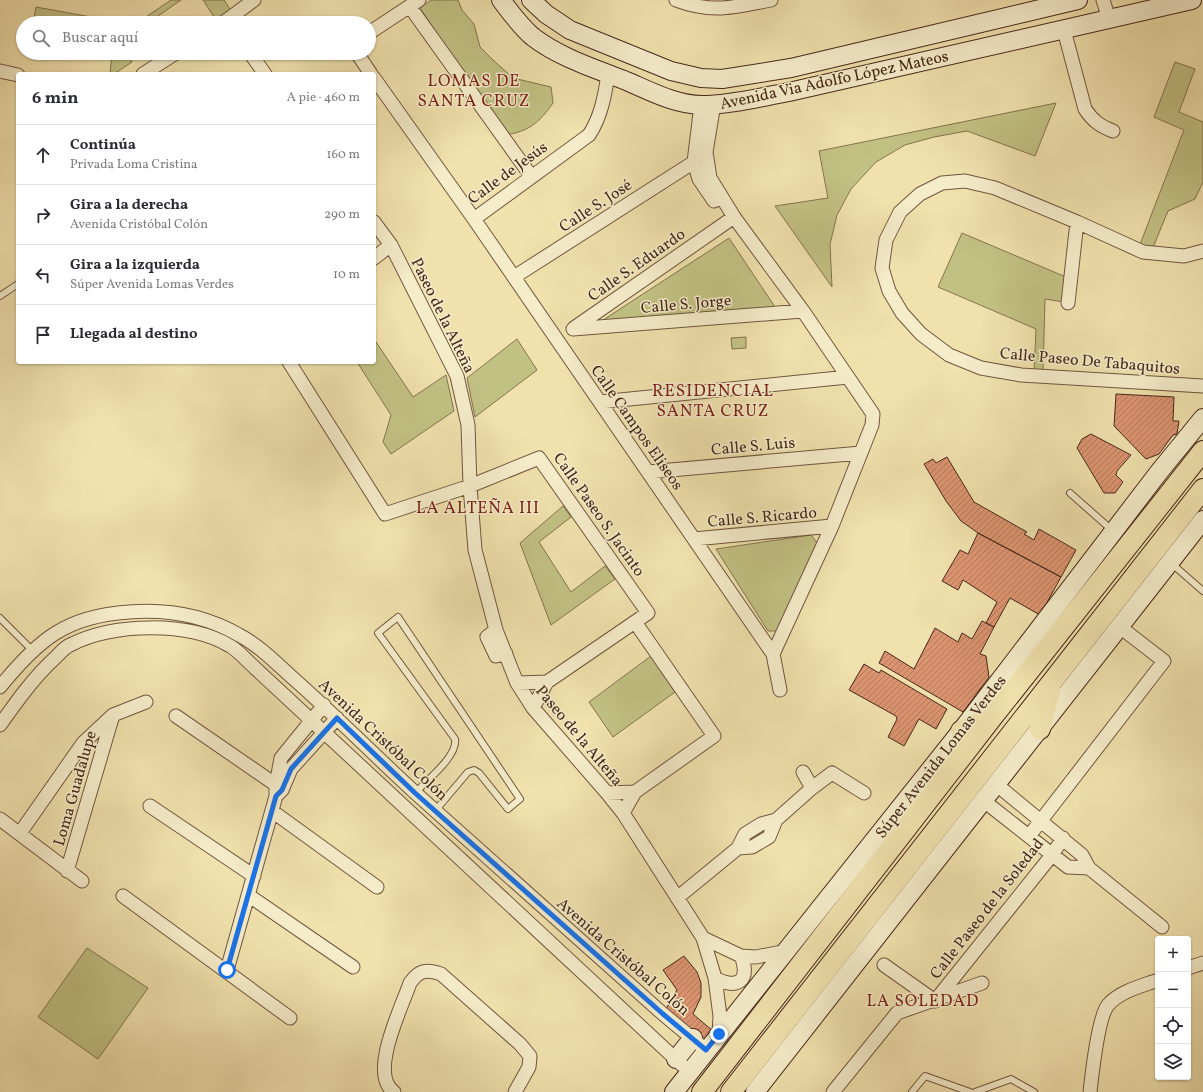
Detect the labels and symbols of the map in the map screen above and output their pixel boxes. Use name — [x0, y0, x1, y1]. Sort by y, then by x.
street label: Avenida Via Adolfo López Mateos — [718, 46, 951, 116]
district label: LOMAS DE SANTA CRUZ — [417, 70, 531, 113]
street label: Calle de Jesús — [464, 137, 553, 210]
street label: Calle S. José — [555, 175, 637, 238]
street label: Calle S. Eduardo — [584, 224, 690, 307]
street label: Paseo de la Alteña — [405, 255, 480, 377]
street label: Calle S. Jorge — [640, 290, 732, 320]
street label: Calle Paseo De Tabaquitos — [999, 343, 1181, 381]
street label: Calle Campos Eliseos — [585, 361, 688, 495]
district label: RESIDENCIAL SANTA CRUZ — [652, 380, 774, 423]
street label: Calle S. Luis — [710, 432, 796, 462]
street label: Calle Paseo S. Jacinto — [547, 449, 649, 582]
district label: LA ALTEÑA III — [416, 497, 540, 520]
street label: Calle S. Ricardo — [707, 502, 818, 534]
street label: Súper Avenida Lomas Verdes — [871, 671, 1012, 843]
street label: Avenida Cristóbal Colón — [313, 675, 452, 806]
street label: Paseo de la Alteña — [530, 681, 627, 792]
street label: Loma Guadalupe — [49, 728, 103, 849]
street label: Calle Paseo de la Soledad — [925, 834, 1050, 984]
street label: Avenida Cristóbal Colón — [551, 894, 694, 1021]
route start — [218, 961, 236, 979]
district label: LA SOLEDAD — [867, 990, 979, 1013]
route end — [710, 1025, 728, 1043]

